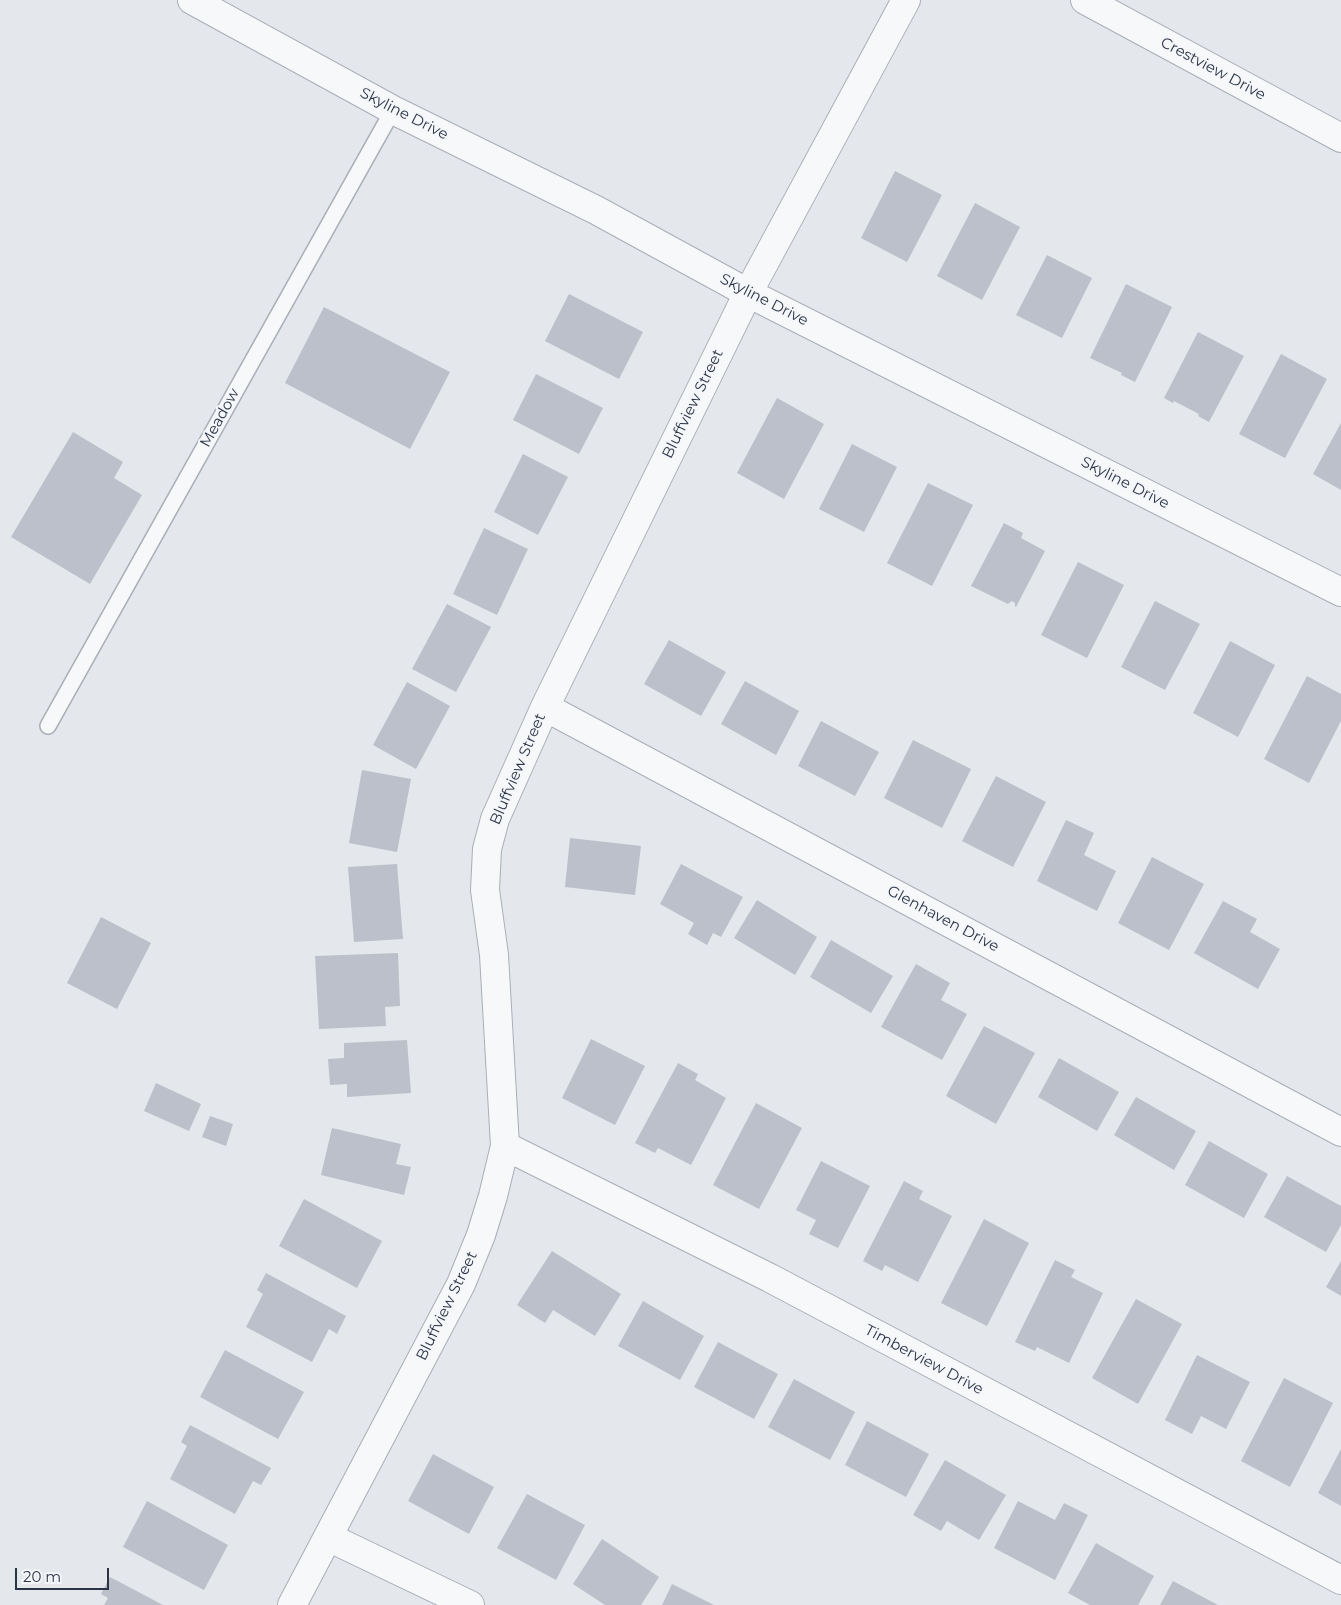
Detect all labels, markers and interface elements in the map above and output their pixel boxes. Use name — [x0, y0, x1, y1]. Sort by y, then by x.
street label: Crestview Drive — [1157, 34, 1269, 104]
street label: Skyline Drive — [357, 84, 451, 144]
street label: Skyline Drive — [717, 270, 811, 330]
street label: Bluffview Street — [659, 346, 727, 462]
street label: Meadow — [196, 385, 244, 451]
street label: Skyline Drive — [1078, 453, 1172, 513]
street label: Bluffview Street — [486, 711, 550, 827]
street label: Glenhaven Drive — [884, 882, 1002, 956]
street label: Bluffview Street — [413, 1248, 481, 1364]
street label: Timberview Drive — [862, 1321, 986, 1399]
scale bar — [18, 1558, 111, 1590]
text: 20 m — [23, 1567, 61, 1586]

